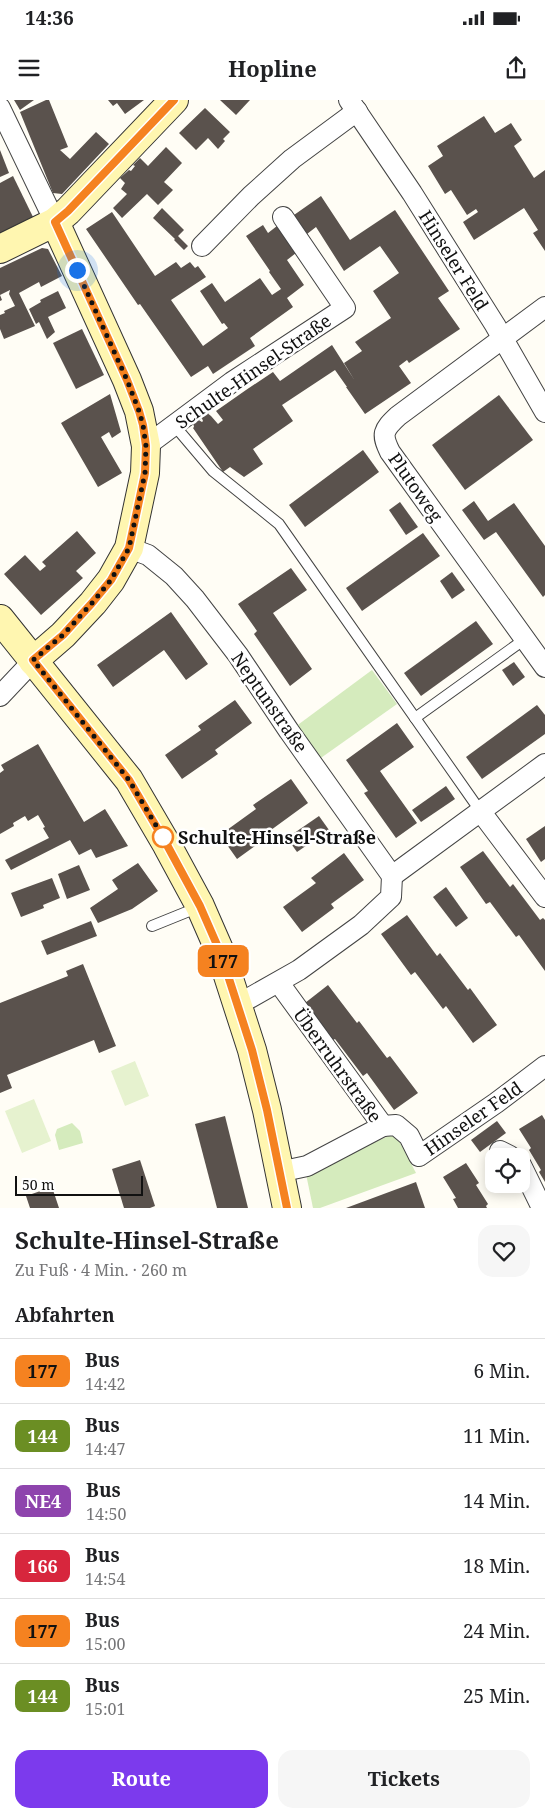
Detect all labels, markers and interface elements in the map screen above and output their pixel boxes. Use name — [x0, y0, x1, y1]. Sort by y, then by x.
text: 14:36 — [25, 5, 74, 31]
text: Hopline — [228, 53, 317, 83]
icon: menu — [15, 54, 43, 82]
icon: share — [502, 54, 530, 82]
street label: Hinseler Feld — [414, 205, 494, 315]
your location — [65, 258, 90, 283]
street label: Schulte-Hinsel-Straße — [170, 308, 336, 434]
street label: Plutoweg — [383, 448, 449, 527]
street label: Neptunstraße — [226, 647, 314, 757]
place label: Schulte-Hinsel-Straße — [178, 825, 376, 849]
marker: Schulte-Hinsel-Straße — [152, 826, 174, 848]
line badge: 177 — [194, 945, 252, 977]
text: 177 — [208, 949, 238, 973]
street label: Überruhrstraße — [288, 1003, 388, 1127]
street label: Hinseler Feld — [419, 1075, 527, 1161]
map controls — [485, 1148, 530, 1193]
button: locate — [485, 1148, 530, 1193]
scale bar — [15, 1173, 142, 1196]
text: 50 m — [22, 1175, 55, 1194]
text: Schulte-Hinsel-Straße — [15, 1223, 279, 1256]
button: heart — [478, 1225, 530, 1277]
text: Zu Fuß · 4 Min. · 260 m — [15, 1259, 187, 1281]
text: Abfahrten — [15, 1302, 115, 1328]
text: Bus — [85, 1347, 120, 1373]
text: 6 Min. — [474, 1358, 530, 1384]
text: 177 — [27, 1359, 58, 1383]
text: 14:42 — [85, 1373, 125, 1395]
text: Bus — [85, 1412, 120, 1438]
text: 11 Min. — [463, 1423, 530, 1449]
text: 144 — [27, 1424, 58, 1448]
text: 14:47 — [85, 1438, 125, 1460]
text: Bus — [86, 1477, 121, 1503]
text: 14 Min. — [463, 1488, 530, 1514]
text: NE4 — [25, 1489, 61, 1513]
text: 14:50 — [86, 1503, 126, 1525]
text: Bus — [85, 1542, 120, 1568]
text: 18 Min. — [463, 1553, 530, 1579]
text: 166 — [27, 1554, 58, 1578]
text: 14:54 — [85, 1568, 125, 1590]
text: Bus — [85, 1607, 120, 1633]
text: 24 Min. — [463, 1618, 530, 1644]
text: 177 — [27, 1619, 58, 1643]
text: 15:00 — [85, 1633, 125, 1655]
text: Bus — [85, 1672, 120, 1698]
text: 25 Min. — [463, 1683, 530, 1709]
text: 144 — [27, 1684, 58, 1708]
text: 15:01 — [85, 1698, 125, 1720]
button: Route — [15, 1750, 268, 1808]
button: Tickets — [278, 1750, 530, 1808]

